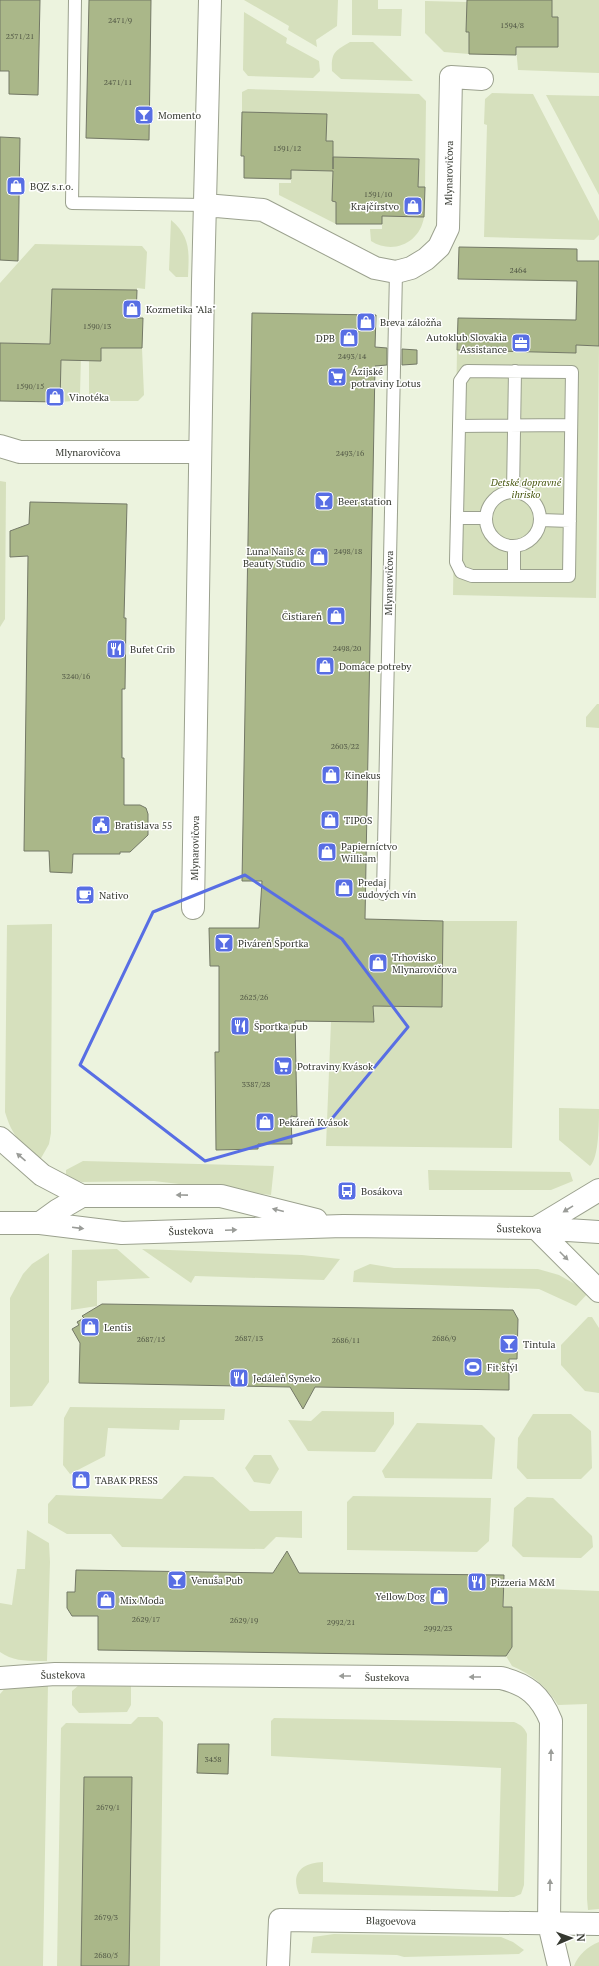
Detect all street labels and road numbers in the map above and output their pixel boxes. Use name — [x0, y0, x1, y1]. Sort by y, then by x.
street label: Mlynarovičova — [442, 140, 456, 206]
street label: Mlynarovičova — [56, 446, 120, 459]
street label: Mlynarovičova — [382, 550, 396, 616]
street label: Mlynarovičova — [188, 815, 202, 881]
street label: Šustekova — [497, 1222, 541, 1236]
street label: Šustekova — [168, 1224, 214, 1238]
street label: Šustekova — [41, 1668, 85, 1682]
street label: Šustekova — [365, 1671, 409, 1684]
street label: Blagoevova — [366, 1914, 416, 1928]

